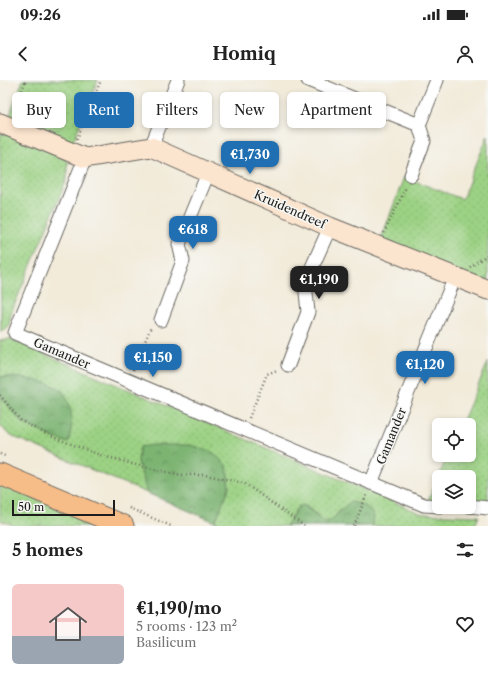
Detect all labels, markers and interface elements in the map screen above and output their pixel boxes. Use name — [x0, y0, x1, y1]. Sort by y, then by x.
text: 09:26 — [20, 5, 61, 24]
icon: back — [12, 43, 34, 65]
text: Homiq — [212, 43, 276, 65]
icon: person — [454, 43, 476, 65]
chip: Buy — [12, 92, 66, 128]
chip: Rent — [74, 92, 134, 128]
chip: Filters — [142, 92, 212, 128]
chip: New — [220, 92, 279, 128]
chip: Apartment — [287, 92, 386, 128]
pin: €1,730 — [217, 141, 283, 175]
text: €1,730 — [230, 146, 270, 162]
street label: Kruidendreef — [252, 187, 330, 232]
pin: €618 — [169, 216, 217, 250]
text: €618 — [178, 221, 208, 237]
pin: €1,190 — [286, 266, 352, 300]
text: €1,190 — [299, 271, 339, 287]
street label: Gamander — [31, 334, 93, 372]
pin: €1,150 — [120, 344, 186, 378]
text: €1,150 — [134, 349, 173, 365]
pin: €1,120 — [392, 351, 458, 385]
text: €1,120 — [405, 356, 445, 372]
street label: Gamander — [373, 405, 409, 467]
map controls — [432, 418, 476, 514]
button: locate — [432, 418, 476, 462]
button: layers — [432, 470, 476, 514]
scale bar — [12, 498, 115, 517]
text: 50 m — [18, 500, 44, 514]
icon: filters — [454, 539, 476, 561]
text: 5 homes — [12, 540, 83, 560]
text: €1,190/mo — [136, 598, 222, 618]
icon: home — [44, 600, 92, 648]
icon: heart — [454, 613, 476, 635]
text: 5 rooms · 123 m² — [136, 618, 237, 634]
text: Basilicum — [136, 634, 196, 650]

